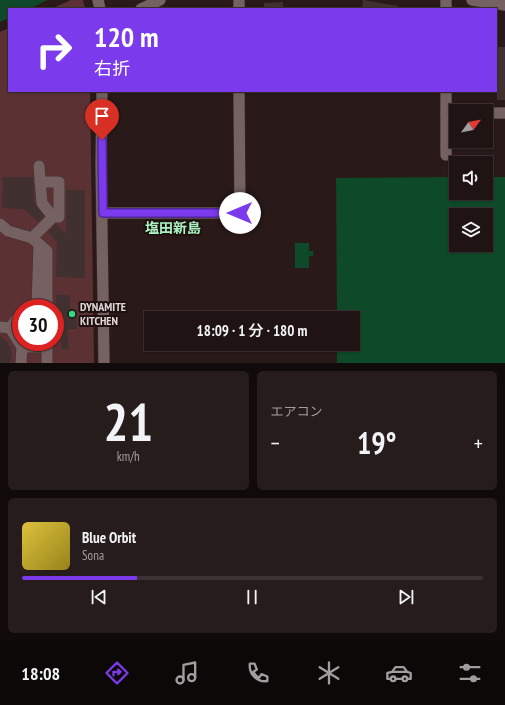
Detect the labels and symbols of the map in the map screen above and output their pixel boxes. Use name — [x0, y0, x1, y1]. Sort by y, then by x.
pin — [85, 99, 119, 140]
north arrow — [449, 104, 493, 148]
position arrow — [219, 192, 261, 234]
district label: 塩田新島 — [145, 219, 201, 237]
speed limit sign: 30 — [12, 299, 64, 351]
place label: DYNAMITE KITCHEN — [80, 299, 126, 328]
marker: DYNAMITE KITCHEN — [67, 309, 77, 319]

